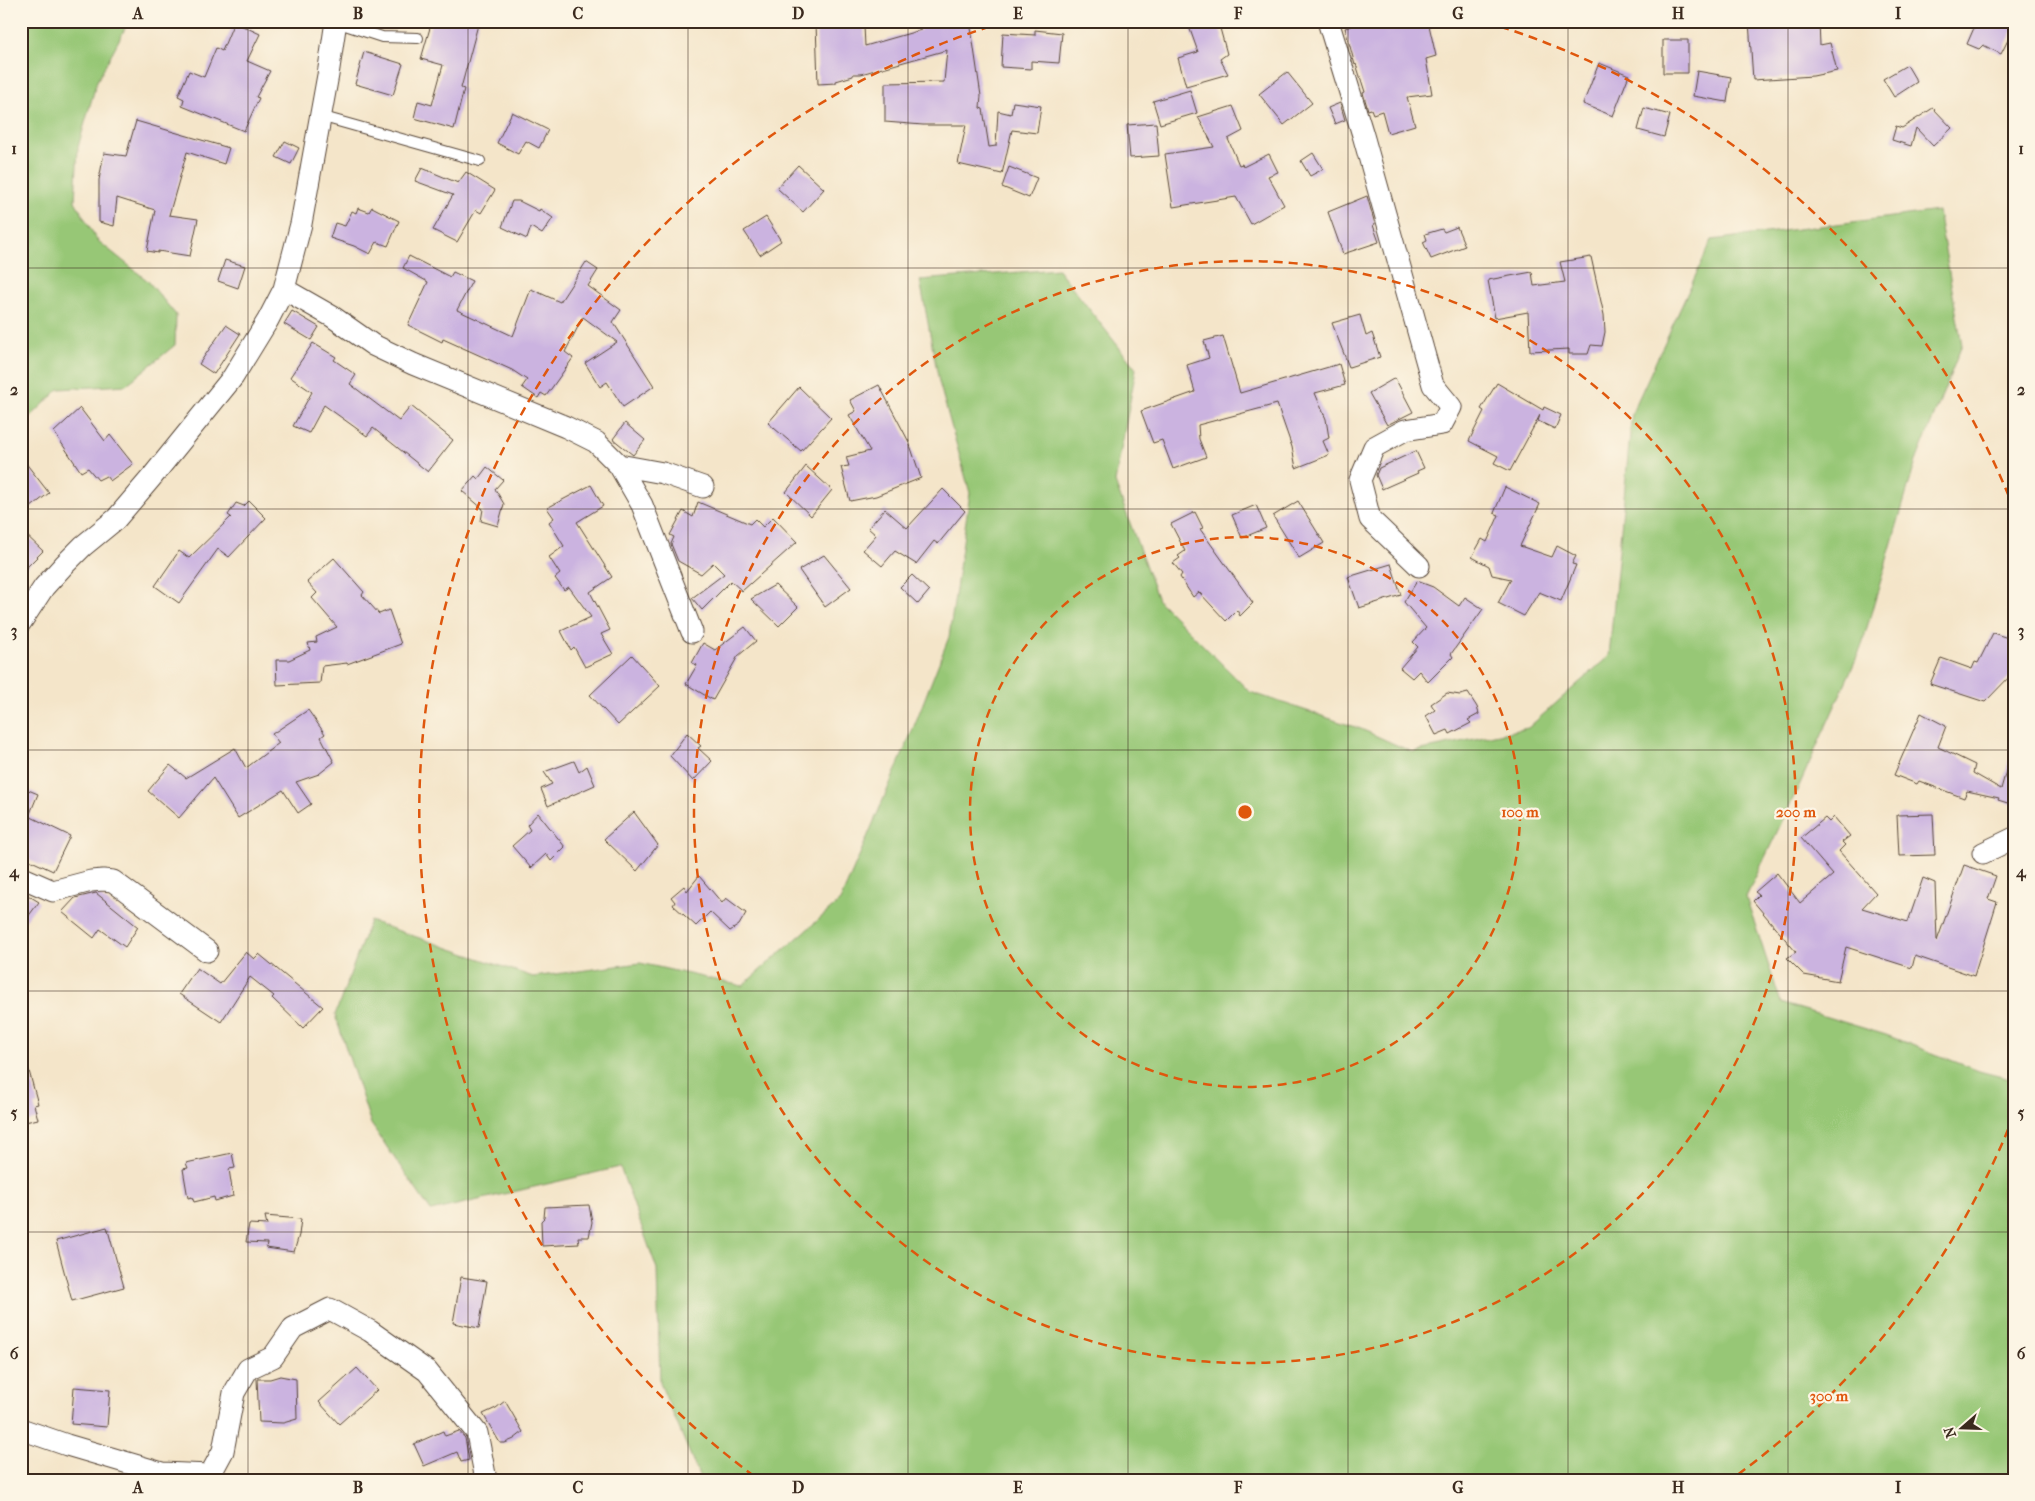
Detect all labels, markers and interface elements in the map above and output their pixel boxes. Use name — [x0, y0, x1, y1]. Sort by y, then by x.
text: A — [132, 4, 144, 23]
text: B — [353, 4, 363, 23]
text: C — [573, 4, 584, 23]
text: D — [792, 4, 804, 23]
text: E — [1013, 4, 1023, 23]
text: F — [1233, 4, 1243, 23]
text: G — [1452, 4, 1464, 23]
text: H — [1672, 4, 1685, 23]
text: I — [1895, 4, 1902, 23]
text: 1 — [11, 139, 17, 158]
text: 1 — [2018, 139, 2024, 158]
text: 2 — [10, 380, 18, 399]
text: 2 — [2017, 380, 2025, 399]
text: 3 — [11, 621, 17, 641]
text: 3 — [2018, 621, 2024, 641]
centre of rings — [1236, 803, 1254, 821]
text: 100 m — [1501, 803, 1539, 821]
text: 200 m — [1776, 803, 1816, 821]
text: 4 — [8, 862, 20, 882]
text: 4 — [2015, 862, 2027, 882]
text: 5 — [11, 1103, 18, 1122]
text: 5 — [2018, 1103, 2025, 1122]
text: 6 — [10, 1344, 19, 1363]
text: 6 — [2017, 1344, 2026, 1363]
text: 300 m — [1810, 1387, 1849, 1405]
north arrow — [1938, 1404, 1988, 1454]
text: N — [1940, 1424, 1960, 1440]
text: A — [132, 1478, 144, 1497]
text: B — [353, 1478, 363, 1497]
text: C — [573, 1478, 584, 1497]
text: D — [792, 1478, 804, 1497]
text: E — [1013, 1478, 1023, 1497]
text: F — [1233, 1478, 1243, 1497]
text: G — [1452, 1478, 1464, 1497]
text: H — [1672, 1478, 1685, 1497]
text: I — [1895, 1478, 1902, 1497]

